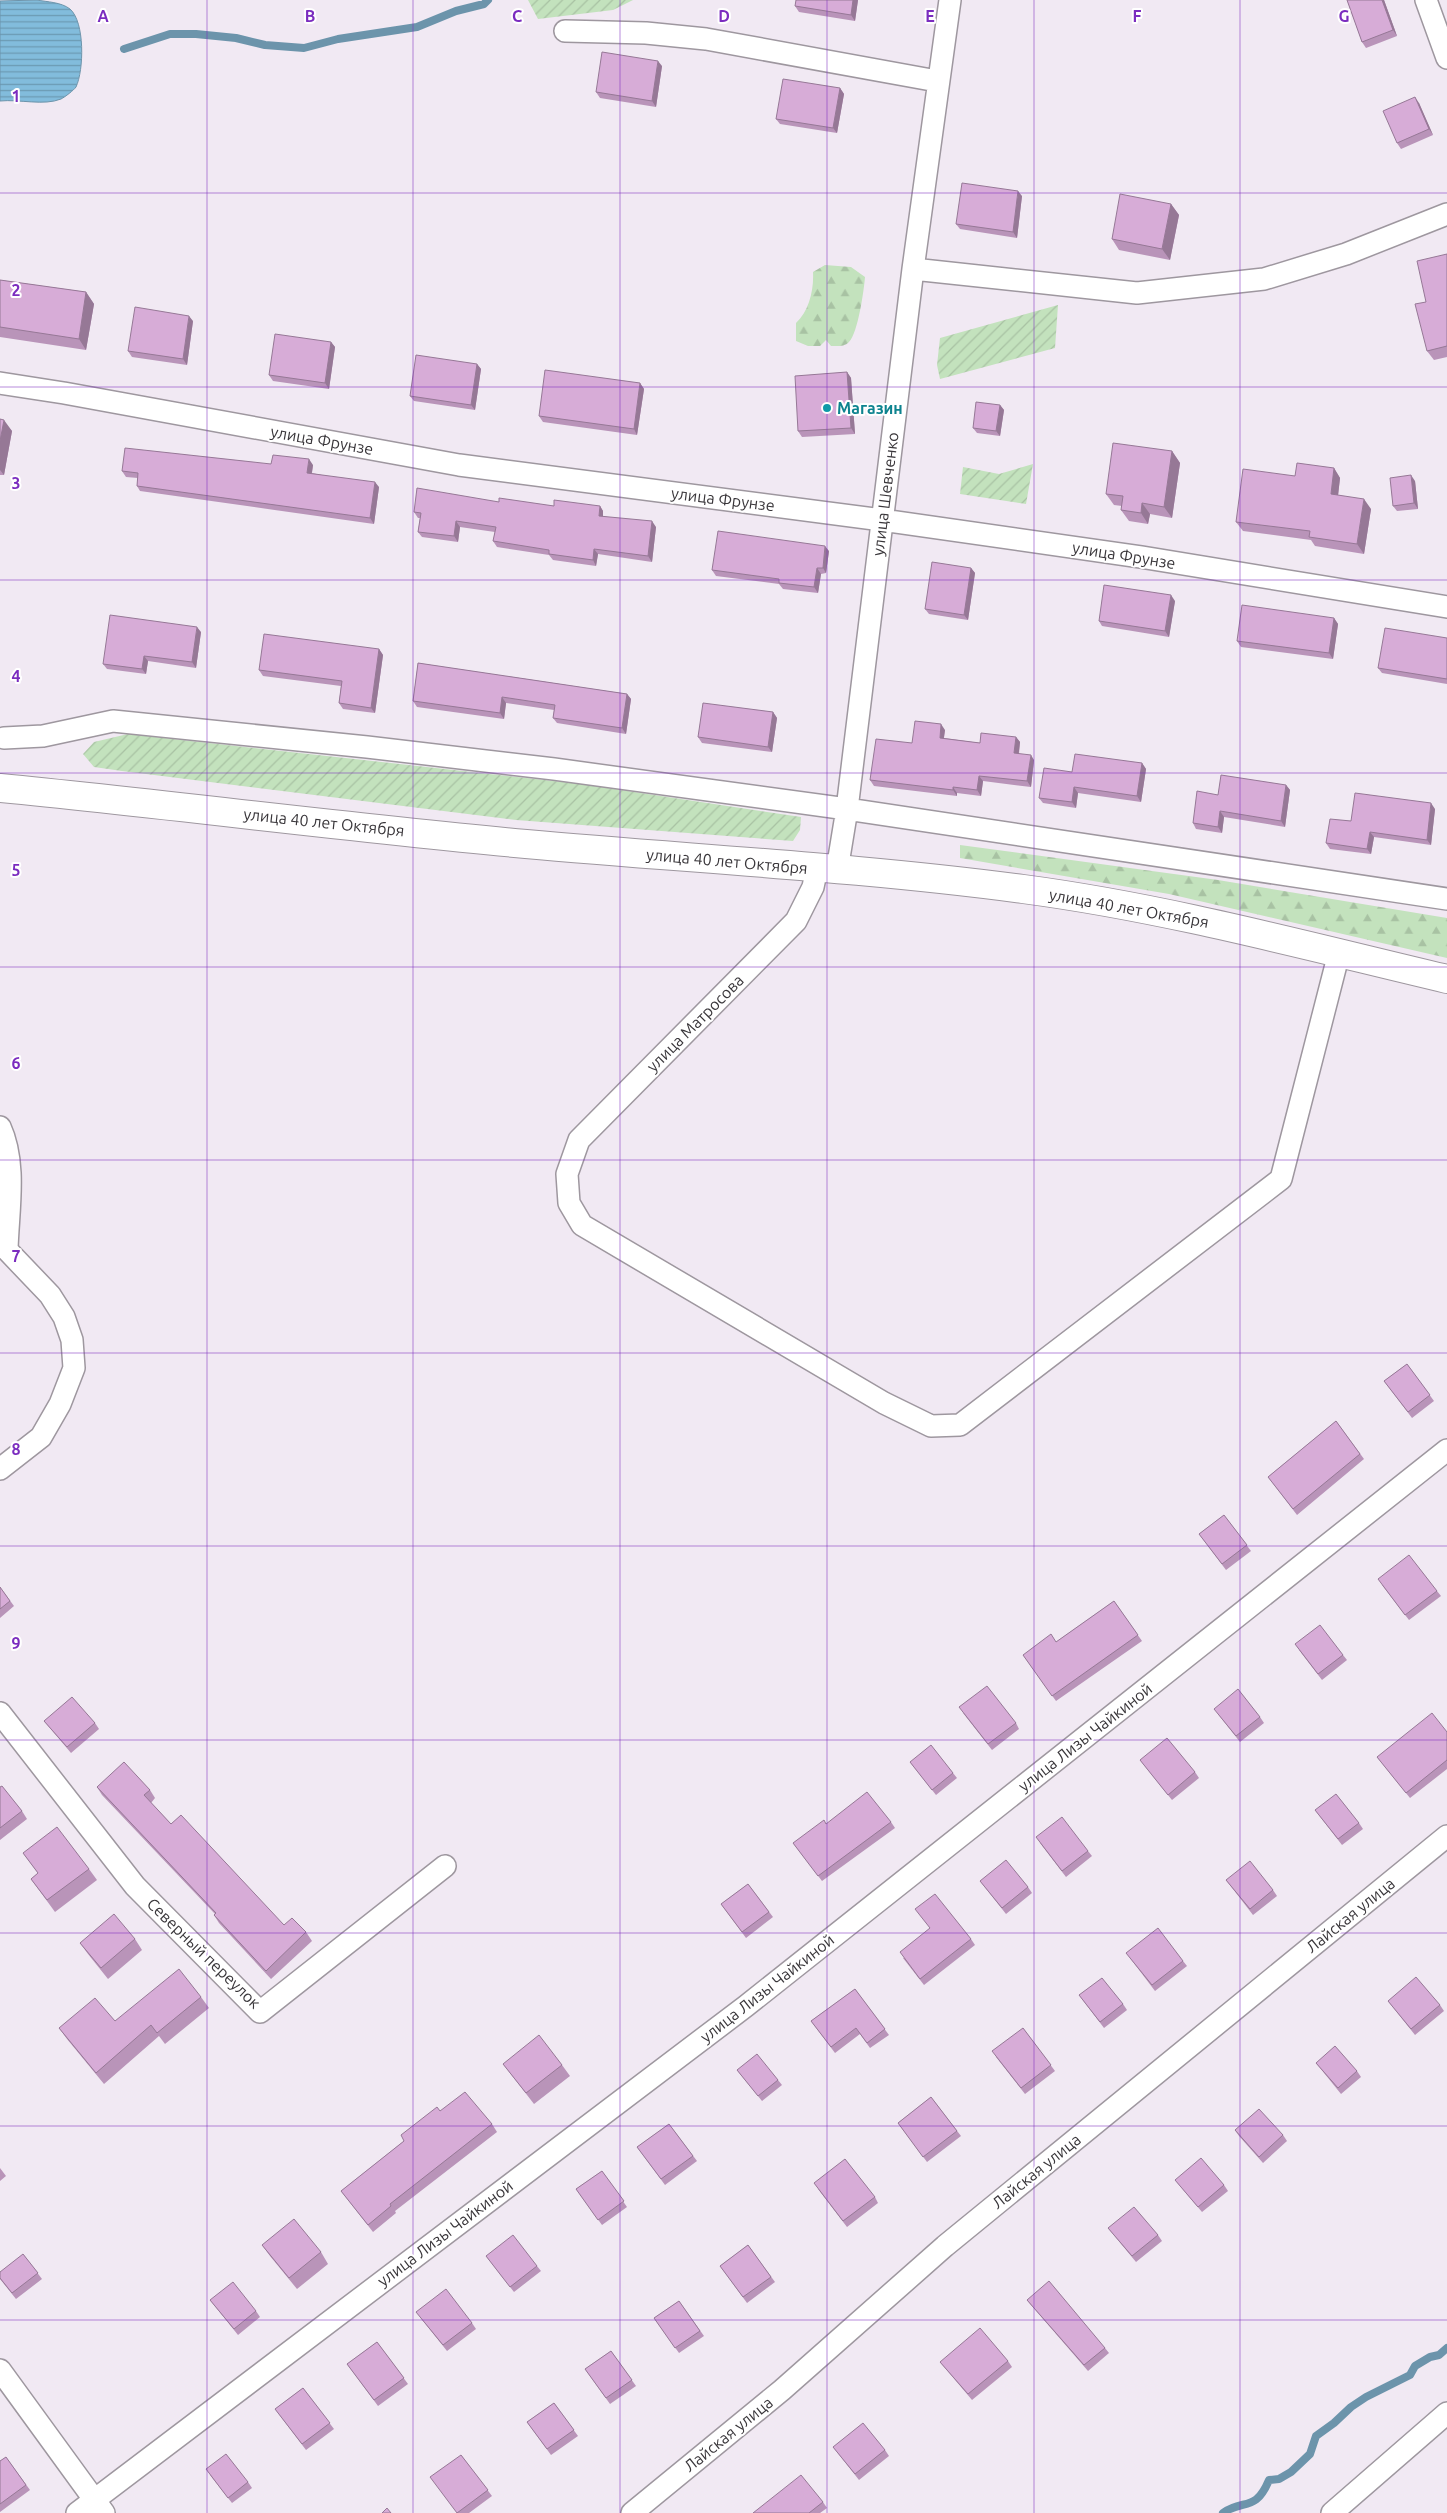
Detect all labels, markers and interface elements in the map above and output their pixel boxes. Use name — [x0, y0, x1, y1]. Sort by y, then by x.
text: A — [97, 7, 109, 25]
text: B — [305, 7, 315, 25]
text: C — [512, 7, 522, 25]
text: D — [718, 7, 730, 25]
text: E — [925, 7, 935, 25]
text: F — [1133, 7, 1142, 25]
text: G — [1338, 7, 1350, 25]
text: 1 — [11, 87, 21, 105]
text: 2 — [11, 281, 21, 299]
place label: Магазин — [837, 399, 903, 417]
marker: Магазин — [821, 402, 833, 414]
street label: улица Фрунзе — [269, 422, 375, 458]
street label: улица Шевченко — [868, 431, 902, 557]
text: 3 — [11, 474, 21, 492]
street label: улица Фрунзе — [670, 484, 776, 514]
street label: улица Фрунзе — [1071, 538, 1177, 572]
text: 4 — [11, 667, 21, 685]
street label: улица 40 лет Октября — [243, 805, 405, 839]
street label: улица 40 лет Октября — [646, 845, 808, 877]
text: 5 — [11, 861, 21, 879]
street label: улица 40 лет Октября — [1048, 885, 1210, 931]
street label: улица Матросова — [643, 971, 747, 1075]
text: 6 — [11, 1054, 21, 1072]
text: 7 — [11, 1247, 21, 1265]
text: 8 — [11, 1440, 21, 1458]
text: 9 — [11, 1634, 21, 1652]
street label: улица Лизы Чайкиной — [1015, 1679, 1155, 1795]
street label: Лайская улица — [1302, 1874, 1398, 1956]
street label: Северный переулок — [144, 1894, 264, 2012]
street label: улица Лизы Чайкиной — [697, 1930, 837, 2046]
street label: Лайская улица — [988, 2130, 1084, 2212]
street label: улица Лизы Чайкиной — [374, 2176, 516, 2290]
street label: Лайская улица — [680, 2393, 776, 2475]

